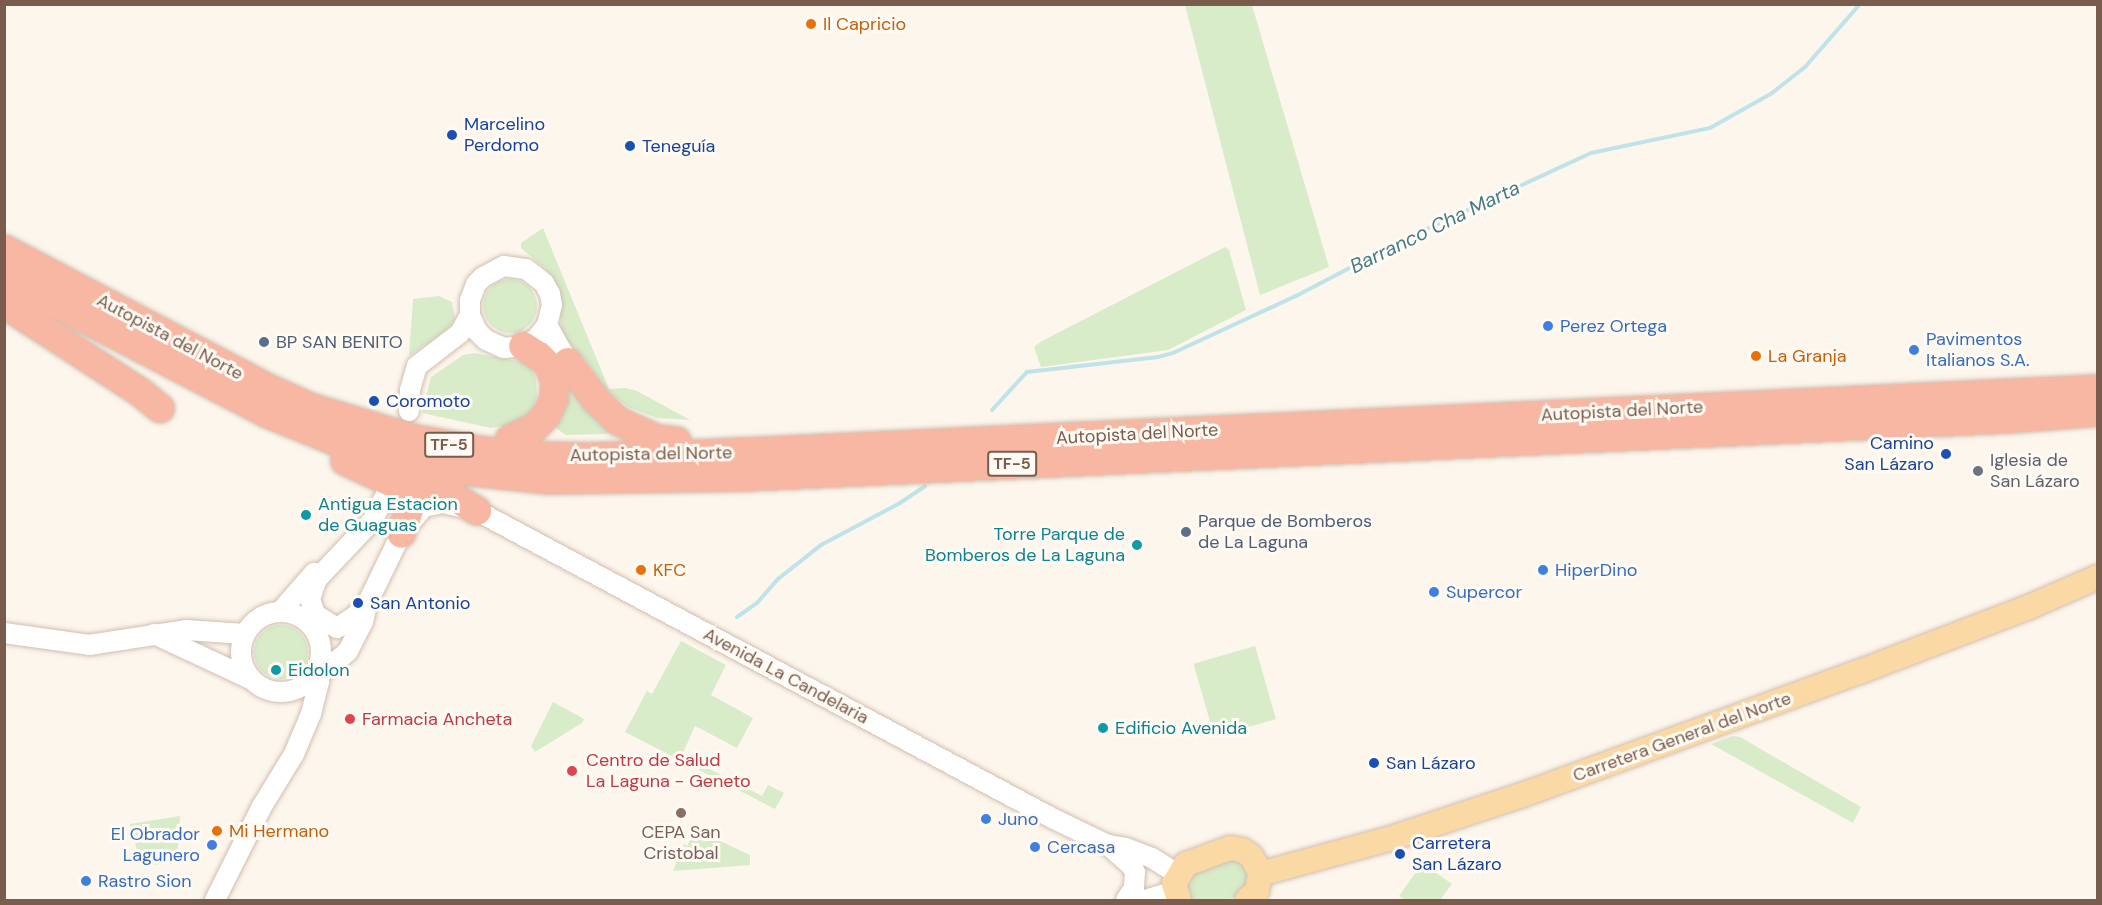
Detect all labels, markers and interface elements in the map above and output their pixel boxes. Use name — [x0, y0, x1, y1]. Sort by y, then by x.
place label: Il Capricio — [823, 13, 906, 35]
marker: Il Capricio — [804, 17, 818, 31]
place label: Marcelino Perdomo — [464, 114, 545, 156]
marker: Marcelino Perdomo — [445, 128, 459, 142]
place label: Teneguía — [642, 135, 715, 157]
marker: Teneguía — [623, 139, 637, 153]
water label: Barranco Cha Marta — [1346, 175, 1524, 279]
street label: Autopista del Norte — [93, 289, 247, 385]
place label: Perez Ortega — [1560, 315, 1667, 337]
marker: Perez Ortega — [1541, 319, 1555, 333]
place label: Pavimentos Italianos S.A. — [1926, 329, 2030, 372]
place label: BP SAN BENITO — [276, 331, 403, 353]
marker: BP SAN BENITO — [257, 335, 271, 349]
marker: Pavimentos Italianos S.A. — [1907, 343, 1921, 357]
place label: La Granja — [1768, 345, 1847, 367]
marker: La Granja — [1749, 349, 1763, 363]
place label: Coromoto — [386, 390, 470, 412]
marker: Coromoto — [367, 394, 381, 408]
street label: Autopista del Norte — [1540, 396, 1704, 426]
street label: Autopista del Norte — [1055, 419, 1219, 449]
road number: TF-5 — [424, 432, 474, 458]
place label: Camino San Lázaro — [1844, 433, 1934, 476]
street label: Autopista del Norte — [570, 442, 732, 466]
marker: Camino San Lázaro — [1939, 447, 1953, 461]
place label: Iglesia de San Lázaro — [1990, 450, 2080, 492]
road number: TF-5 — [986, 451, 1038, 477]
marker: Iglesia de San Lázaro — [1971, 464, 1985, 478]
place label: Antigua Estacion de Guaguas — [318, 494, 458, 536]
marker: Antigua Estacion de Guaguas — [299, 508, 313, 522]
place label: Parque de Bomberos de La Laguna — [1198, 511, 1372, 554]
place label: Torre Parque de Bomberos de La Laguna — [925, 524, 1125, 566]
marker: Parque de Bomberos de La Laguna — [1179, 525, 1193, 539]
marker: Torre Parque de Bomberos de La Laguna — [1130, 538, 1144, 552]
place label: KFC — [653, 559, 686, 581]
place label: HiperDino — [1555, 559, 1637, 581]
marker: KFC — [634, 563, 648, 577]
marker: HiperDino — [1536, 563, 1550, 577]
place label: Supercor — [1446, 581, 1522, 603]
marker: Supercor — [1427, 585, 1441, 599]
place label: San Antonio — [370, 592, 470, 614]
marker: San Antonio — [351, 596, 365, 610]
street label: Avenida La Candelaria — [700, 623, 872, 729]
place label: Eidolon — [288, 659, 349, 681]
marker: Eidolon — [269, 663, 283, 677]
street label: Carretera General del Norte — [1570, 687, 1794, 787]
place label: Farmacia Ancheta — [362, 708, 512, 730]
marker: Farmacia Ancheta — [343, 712, 357, 726]
place label: Edificio Avenida — [1115, 717, 1247, 739]
marker: Edificio Avenida — [1096, 721, 1110, 735]
place label: Centro de Salud La Laguna - Geneto — [586, 750, 751, 792]
place label: San Lázaro — [1386, 752, 1476, 774]
marker: San Lázaro — [1367, 756, 1381, 770]
marker: Centro de Salud La Laguna - Geneto — [563, 762, 581, 780]
marker: CEPA San Cristobal — [674, 806, 688, 820]
place label: Juno — [998, 808, 1038, 830]
marker: Juno — [979, 812, 993, 826]
place label: Mi Hermano — [229, 820, 329, 842]
place label: CEPA San Cristobal — [641, 822, 721, 864]
place label: El Obrador Lagunero — [111, 824, 200, 866]
marker: Mi Hermano — [210, 824, 224, 838]
place label: Carretera San Lázaro — [1412, 833, 1502, 876]
place label: Cercasa — [1047, 836, 1115, 858]
marker: El Obrador Lagunero — [205, 838, 219, 852]
marker: Cercasa — [1028, 840, 1042, 854]
marker: Carretera San Lázaro — [1393, 847, 1407, 861]
place label: Rastro Sion — [98, 870, 191, 892]
marker: Rastro Sion — [79, 874, 93, 888]

